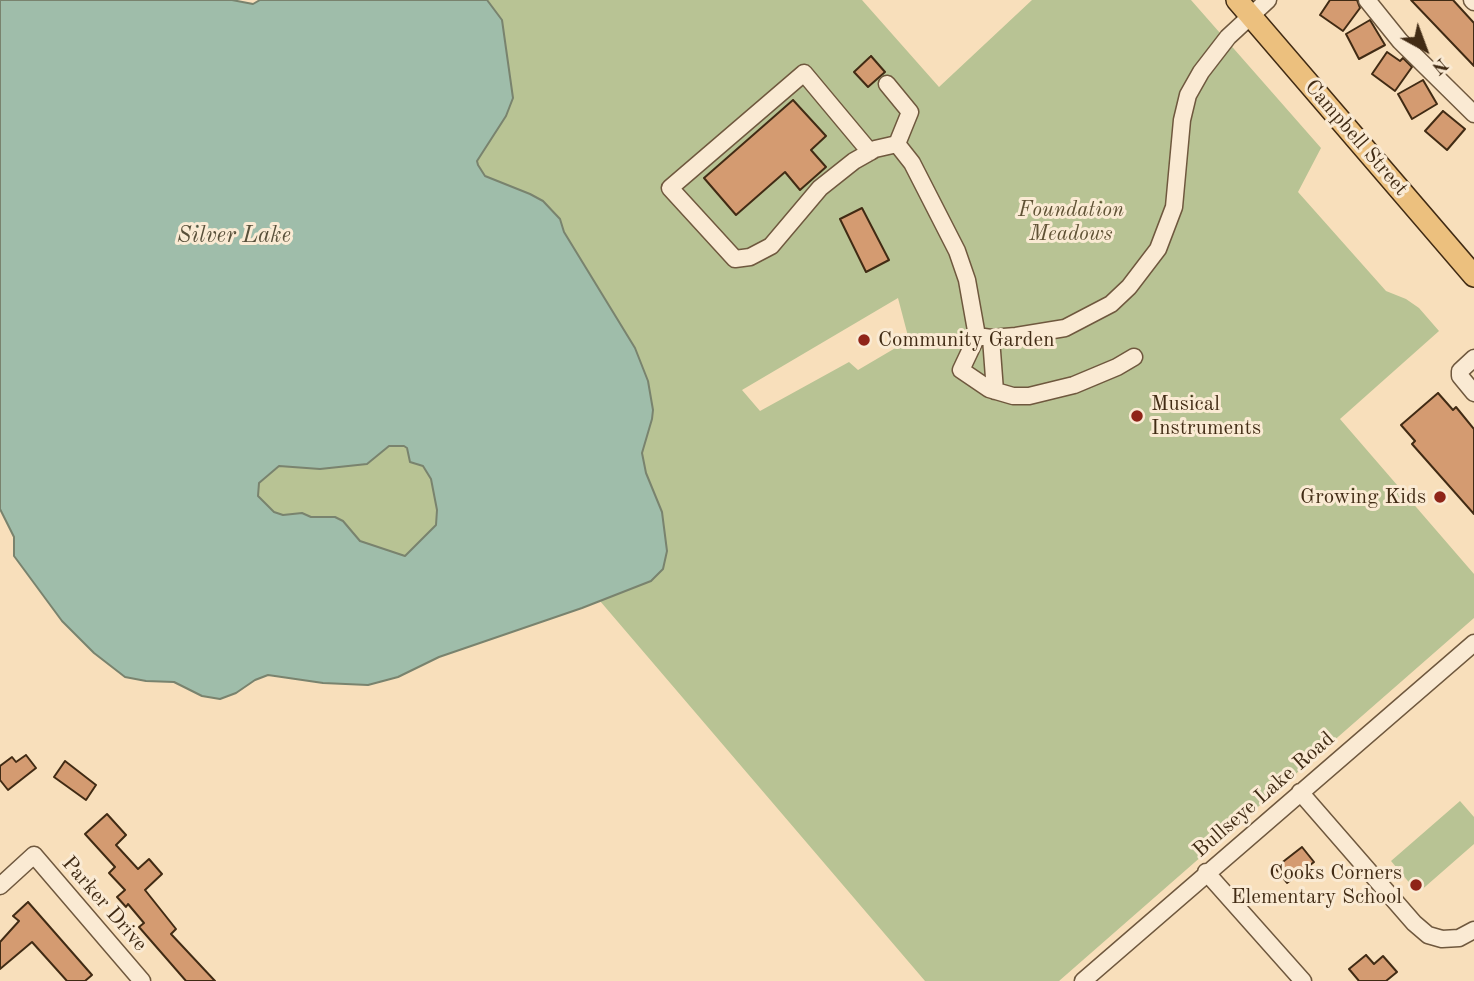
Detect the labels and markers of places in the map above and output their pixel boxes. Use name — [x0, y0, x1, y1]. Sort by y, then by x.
place label: Community Garden — [878, 327, 1054, 353]
marker: Community Garden — [856, 332, 872, 348]
place label: Musical Instruments — [1151, 391, 1261, 441]
marker: Musical Instruments — [1129, 408, 1145, 424]
place label: Growing Kids — [1300, 484, 1426, 510]
marker: Growing Kids — [1432, 489, 1448, 505]
place label: Cooks Corners Elementary School — [1231, 860, 1402, 910]
marker: Cooks Corners Elementary School — [1408, 877, 1424, 893]

